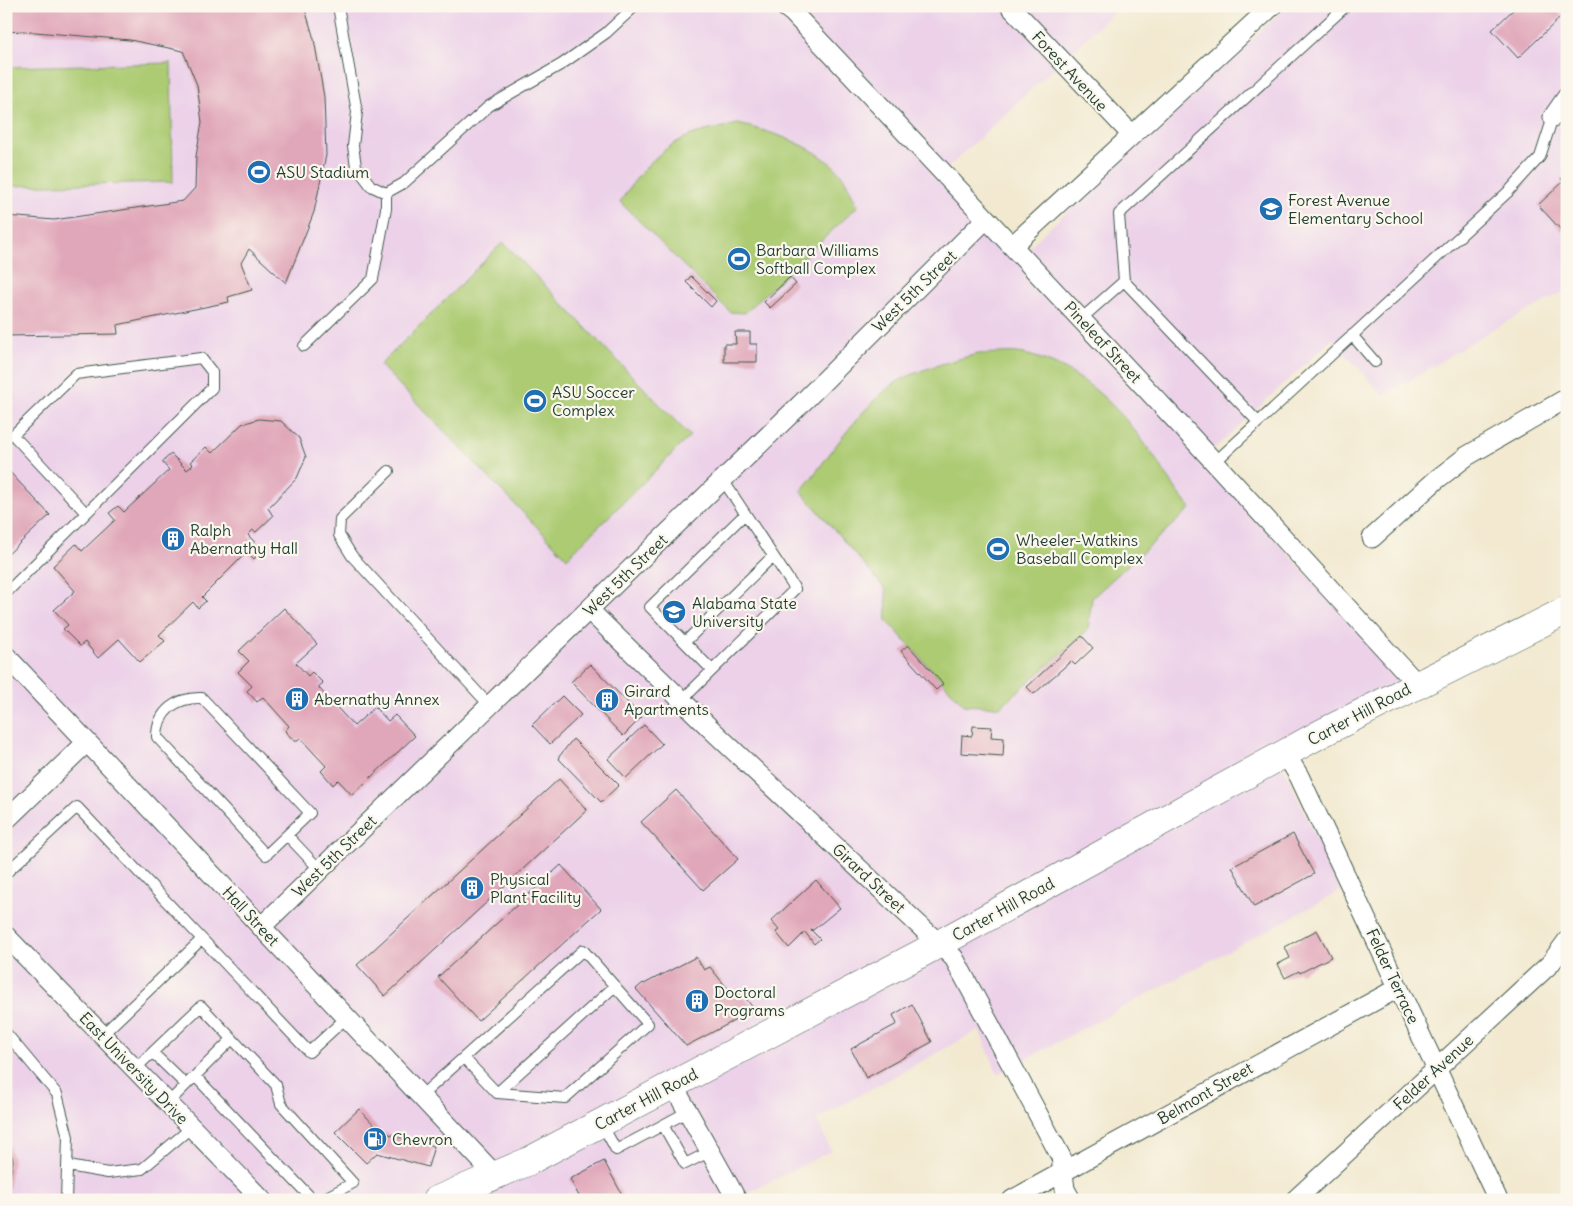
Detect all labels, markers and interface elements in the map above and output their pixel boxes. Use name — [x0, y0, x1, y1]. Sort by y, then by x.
street label: Forest Avenue — [1028, 27, 1112, 115]
sports icon: ASU Stadium — [246, 159, 272, 185]
place label: ASU Stadium — [276, 162, 369, 182]
place label: Forest Avenue Elementary School — [1288, 190, 1423, 228]
school or university icon: Forest Avenue Elementary School — [1258, 196, 1284, 222]
place label: Barbara Williams Softball Complex — [756, 240, 879, 278]
street label: West 5th Street — [868, 245, 961, 336]
sports icon: Barbara Williams Softball Complex — [726, 246, 752, 272]
street label: Pineleaf Street — [1060, 297, 1146, 387]
place label: ASU Soccer Complex — [552, 382, 635, 420]
sports icon: ASU Soccer Complex — [522, 388, 548, 414]
place label: Ralph Abernathy Hall — [190, 520, 298, 558]
building icon: Ralph Abernathy Hall — [160, 526, 186, 552]
street label: West 5th Street — [579, 529, 672, 620]
place label: Wheeler-Watkins Baseball Complex — [1016, 530, 1143, 568]
sports icon: Wheeler-Watkins Baseball Complex — [985, 536, 1011, 562]
place label: Alabama State University — [692, 593, 797, 631]
school or university icon: Alabama State University — [661, 599, 687, 625]
street label: Carter Hill Road — [1304, 678, 1414, 750]
place label: Girard Apartments — [624, 681, 709, 719]
building icon: Abernathy Annex — [284, 686, 310, 712]
building icon: Girard Apartments — [594, 687, 620, 713]
place label: Abernathy Annex — [314, 689, 440, 709]
street label: West 5th Street — [288, 810, 381, 901]
street label: Girard Street — [828, 839, 910, 917]
place label: Physical Plant Facility — [490, 869, 581, 907]
street label: Carter Hill Road — [948, 873, 1058, 945]
building icon: Physical Plant Facility — [459, 875, 485, 901]
street label: Hall Street — [218, 882, 284, 950]
street label: Felder Terrace — [1362, 925, 1424, 1027]
place label: Doctoral Programs — [714, 982, 785, 1020]
building icon: Doctoral Programs — [684, 988, 710, 1014]
street label: East University Drive — [75, 1008, 193, 1128]
street label: Felder Avenue — [1389, 1030, 1477, 1114]
street label: Belmont Street — [1154, 1057, 1257, 1128]
street label: Carter Hill Road — [591, 1063, 701, 1135]
fuel station icon: Chevron — [362, 1126, 388, 1152]
place label: Chevron — [392, 1129, 453, 1149]

